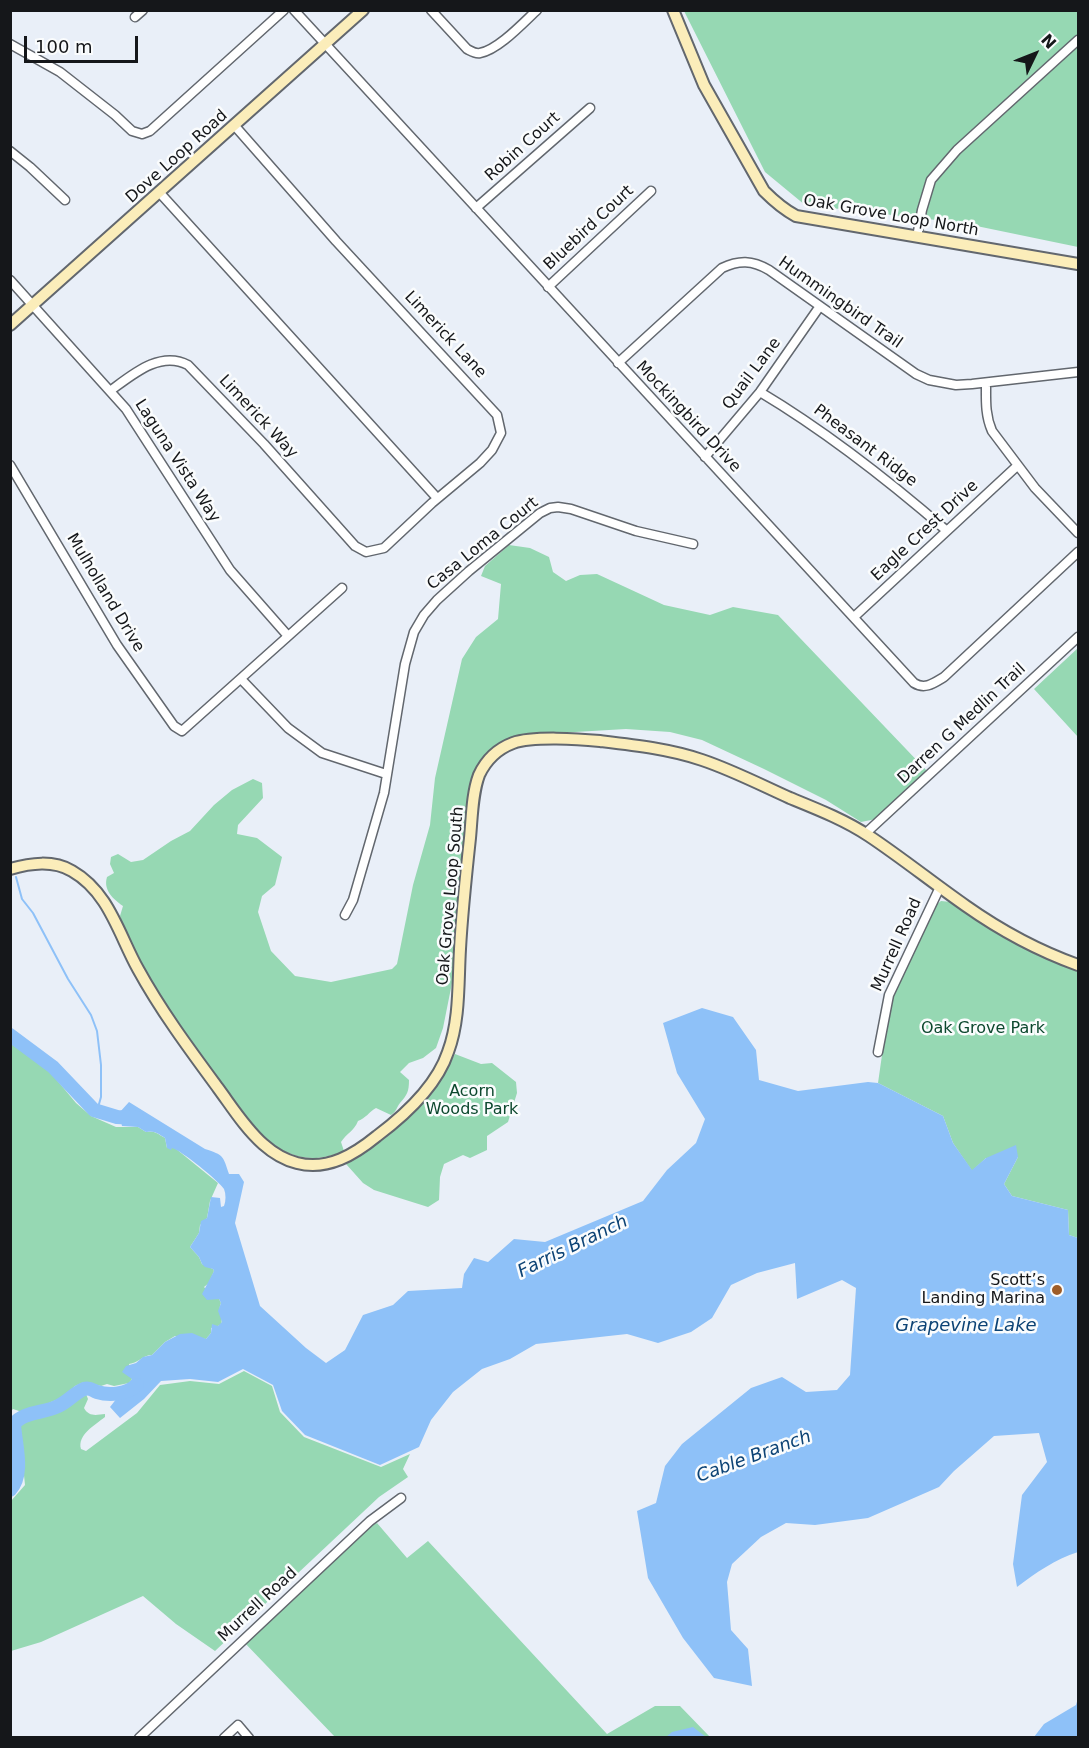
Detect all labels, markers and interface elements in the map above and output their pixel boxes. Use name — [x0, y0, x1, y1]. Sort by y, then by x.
scale bar — [27, 24, 141, 62]
north arrow — [1005, 24, 1065, 84]
text: N — [1037, 30, 1060, 53]
text: 100 m — [35, 36, 93, 57]
street label: Dove Loop Road — [122, 106, 232, 208]
street label: Robin Court — [482, 108, 564, 186]
street label: Bluebird Court — [540, 182, 638, 274]
street label: Oak Grove Loop North — [802, 191, 980, 241]
street label: Hummingbird Trail — [774, 253, 906, 353]
street label: Limerick Lane — [400, 288, 490, 382]
street label: Quail Lane — [719, 334, 785, 414]
street label: Mockingbird Drive — [631, 357, 745, 477]
street label: Limerick Way — [214, 371, 302, 463]
street label: Laguna Vista Way — [130, 396, 224, 526]
street label: Pheasant Ridge — [809, 401, 921, 491]
street label: Eagle Crest Drive — [868, 477, 982, 585]
street label: Casa Loma Court — [424, 493, 542, 595]
street label: Mulholland Drive — [62, 530, 148, 656]
street label: Darren G Medlin Trail — [894, 660, 1030, 788]
street label: Oak Grove Loop South — [434, 806, 468, 986]
street label: Murrell Road — [868, 895, 926, 995]
park label: Oak Grove Park — [921, 1019, 1045, 1039]
park label: Acorn Woods Park — [426, 1082, 518, 1120]
water label: Farris Branch — [514, 1211, 632, 1283]
place label: Scott’s Landing Marina — [922, 1271, 1045, 1309]
marker: Scott’s Landing Marina — [1050, 1283, 1064, 1297]
water label: Grapevine Lake — [895, 1315, 1037, 1337]
water label: Cable Branch — [694, 1426, 814, 1488]
street label: Murrell Road — [215, 1564, 301, 1646]

